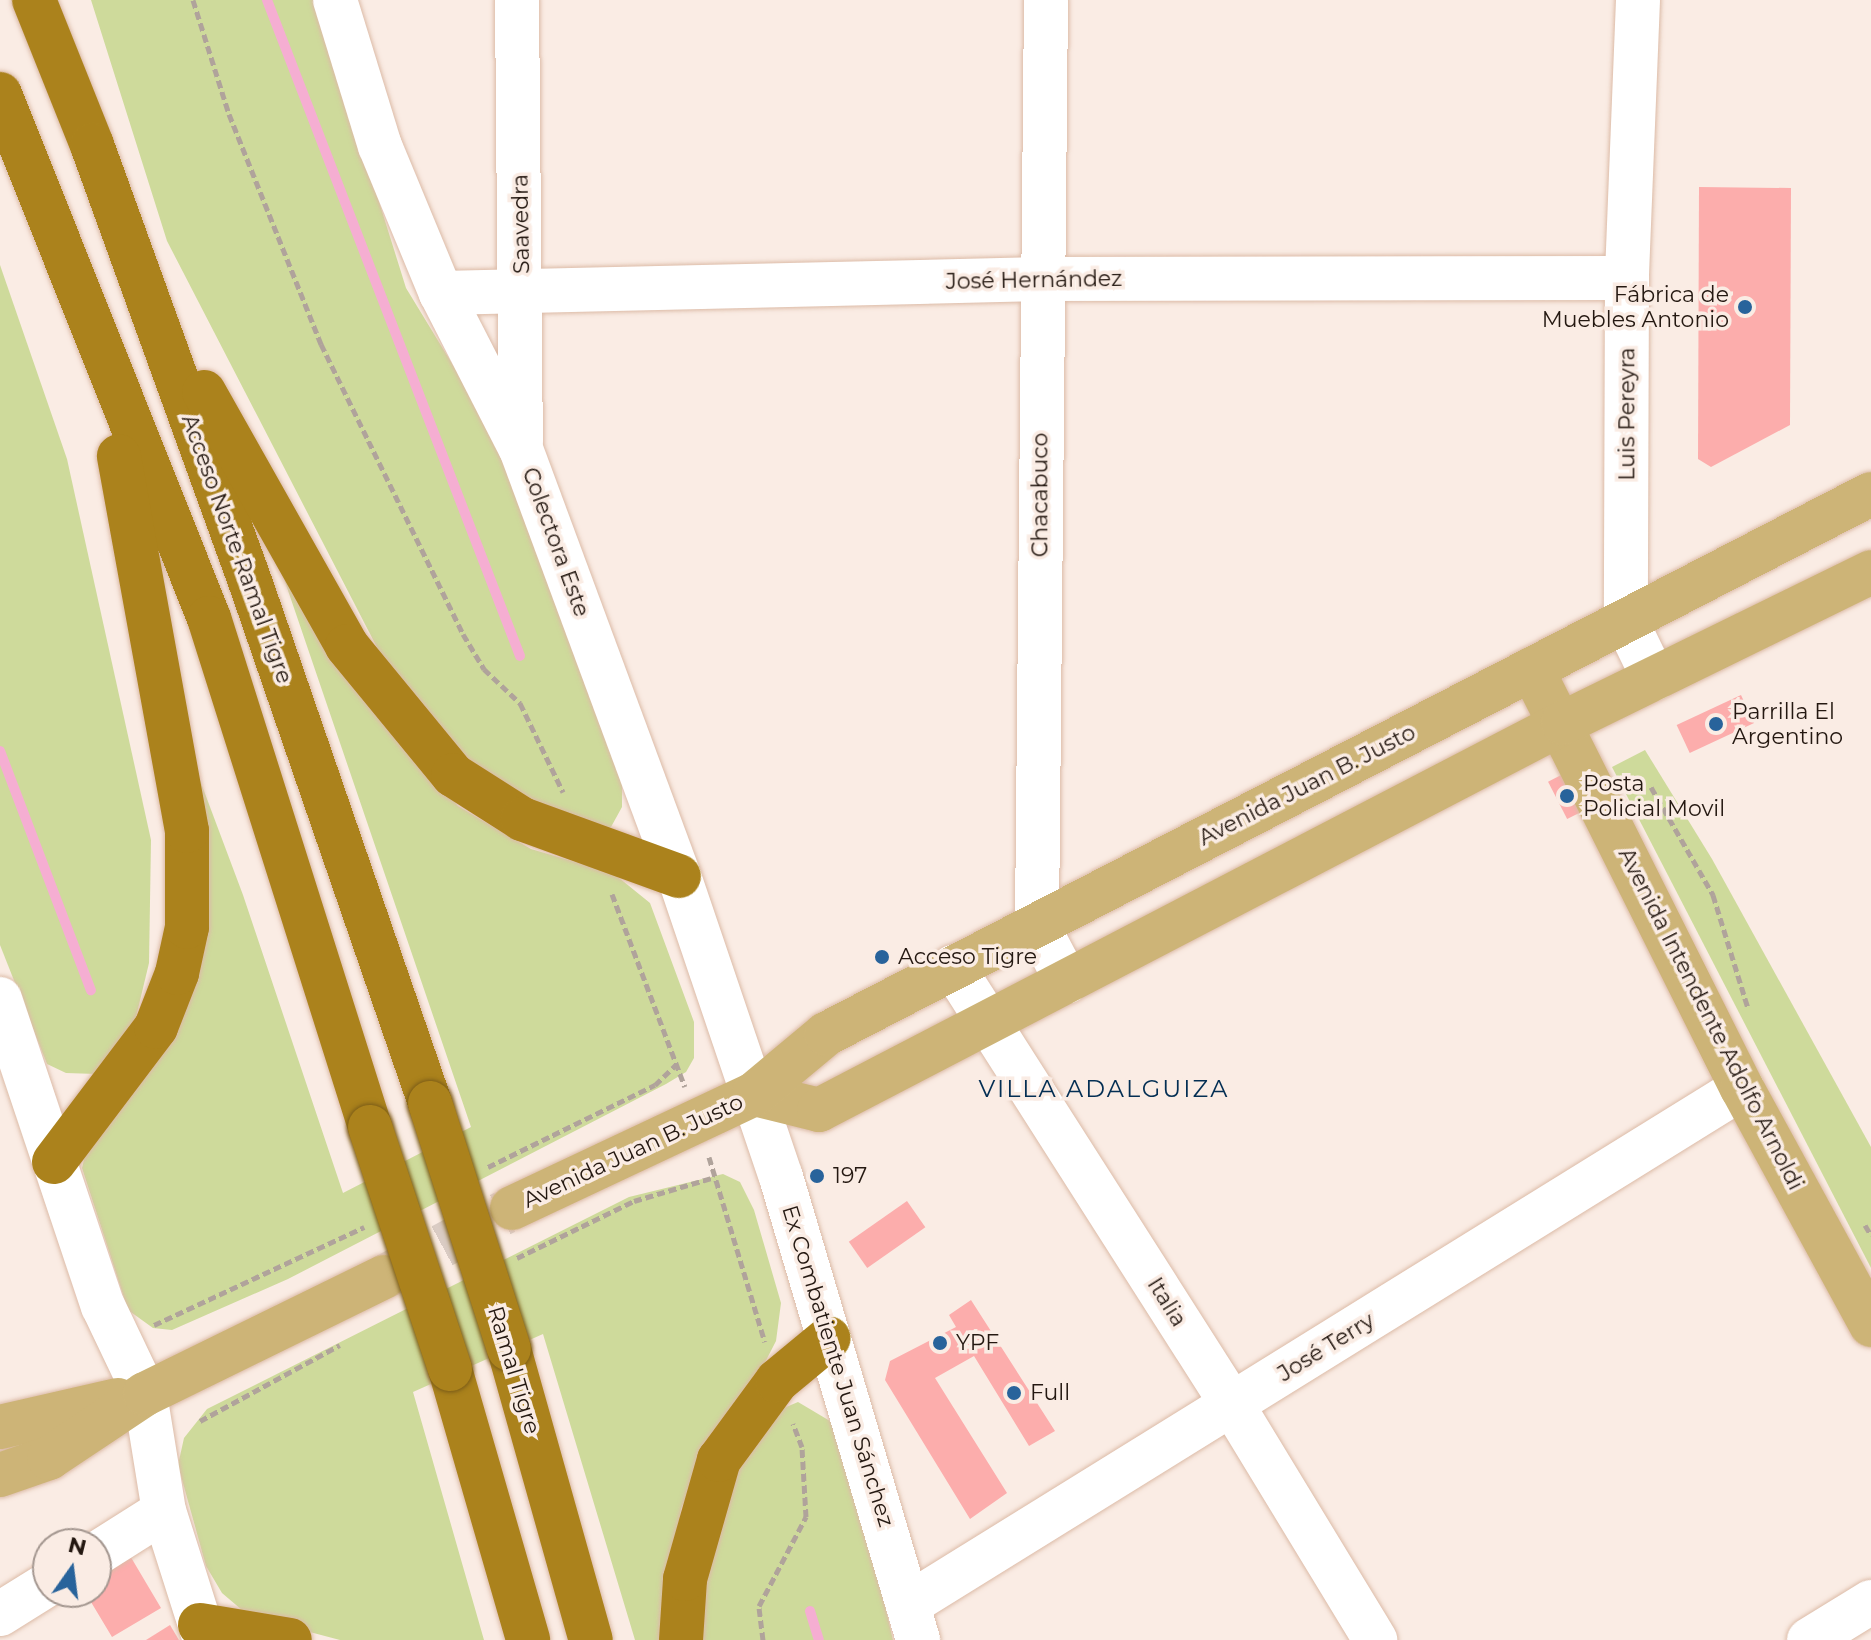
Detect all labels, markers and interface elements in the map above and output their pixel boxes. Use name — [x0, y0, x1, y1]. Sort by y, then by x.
street label: Saavedra — [507, 174, 535, 274]
street label: José Hernández — [946, 265, 1122, 295]
place label: Fábrica de Muebles Antonio — [1542, 281, 1729, 332]
marker: Fábrica de Muebles Antonio — [1736, 298, 1754, 316]
street label: Luis Pereyra — [1614, 347, 1640, 481]
street label: Acceso Norte Ramal Tigre — [176, 411, 298, 687]
street label: Chacabuco — [1027, 433, 1053, 557]
street label: Colectora Este — [517, 464, 595, 620]
place label: Parrilla El Argentino — [1732, 698, 1843, 750]
marker: Parrilla El Argentino — [1707, 715, 1725, 733]
street label: Avenida Juan B. Justo — [1194, 719, 1420, 851]
place label: Posta Policial Movil — [1583, 770, 1725, 822]
marker: Posta Policial Movil — [1558, 787, 1576, 805]
street label: Avenida Intendente Adolfo Arnoldi — [1613, 844, 1809, 1194]
place label: Acceso Tigre — [898, 944, 1037, 970]
marker: Acceso Tigre — [873, 948, 891, 966]
district label: VILLA ADALGUIZA — [979, 1075, 1229, 1103]
street label: Avenida Juan B. Justo — [519, 1088, 747, 1214]
place label: 197 — [833, 1163, 867, 1189]
marker: 197 — [808, 1167, 826, 1185]
street label: Ex Combatiente Juan Sánchez — [776, 1202, 900, 1530]
street label: Italia — [1142, 1273, 1192, 1331]
street label: Ramal Tigre — [482, 1303, 546, 1437]
street label: José Terry — [1273, 1307, 1379, 1387]
place label: YPF — [956, 1330, 999, 1356]
marker: YPF — [931, 1334, 949, 1352]
place label: Full — [1030, 1380, 1070, 1406]
marker: Full — [1005, 1384, 1023, 1402]
north arrow — [32, 1528, 112, 1608]
text: N — [66, 1531, 89, 1561]

